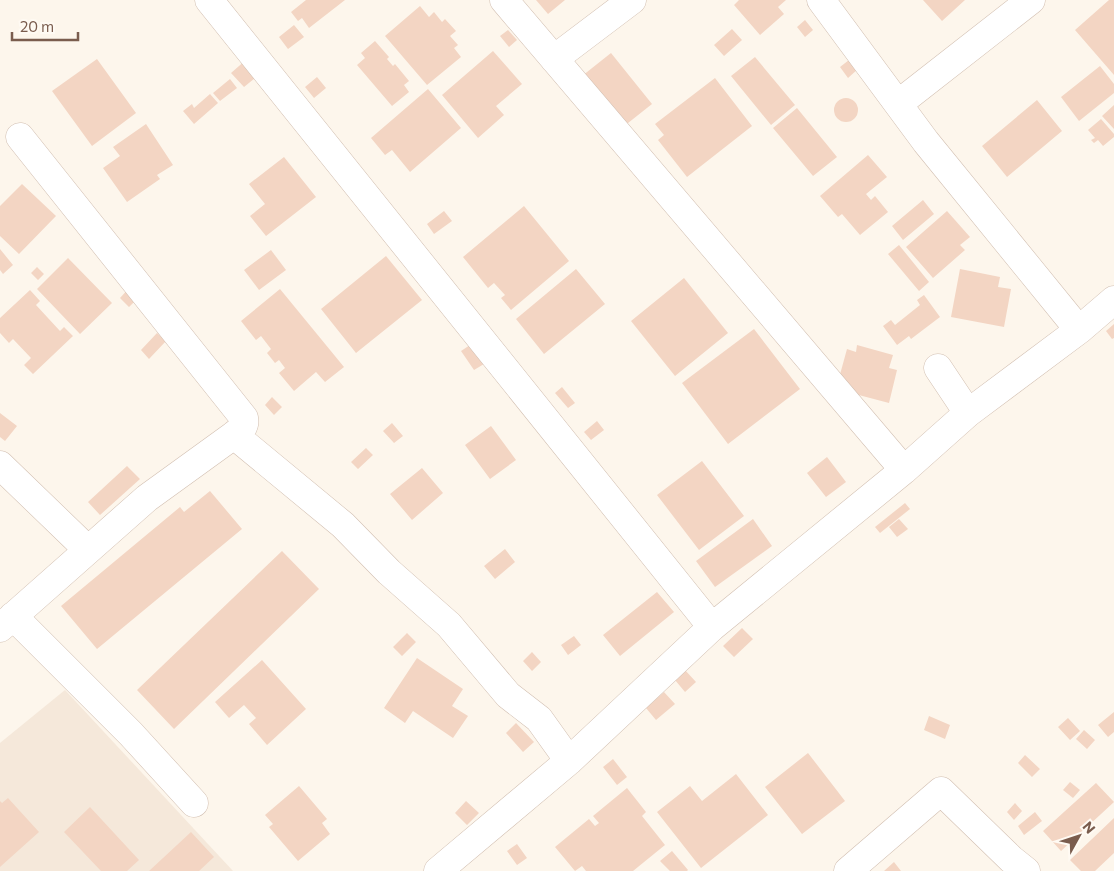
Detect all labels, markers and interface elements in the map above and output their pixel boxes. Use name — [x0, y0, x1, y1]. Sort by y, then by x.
scale bar — [12, 10, 79, 42]
text: 20 m — [20, 17, 54, 35]
north arrow — [1054, 811, 1104, 861]
text: N — [1079, 818, 1099, 837]

